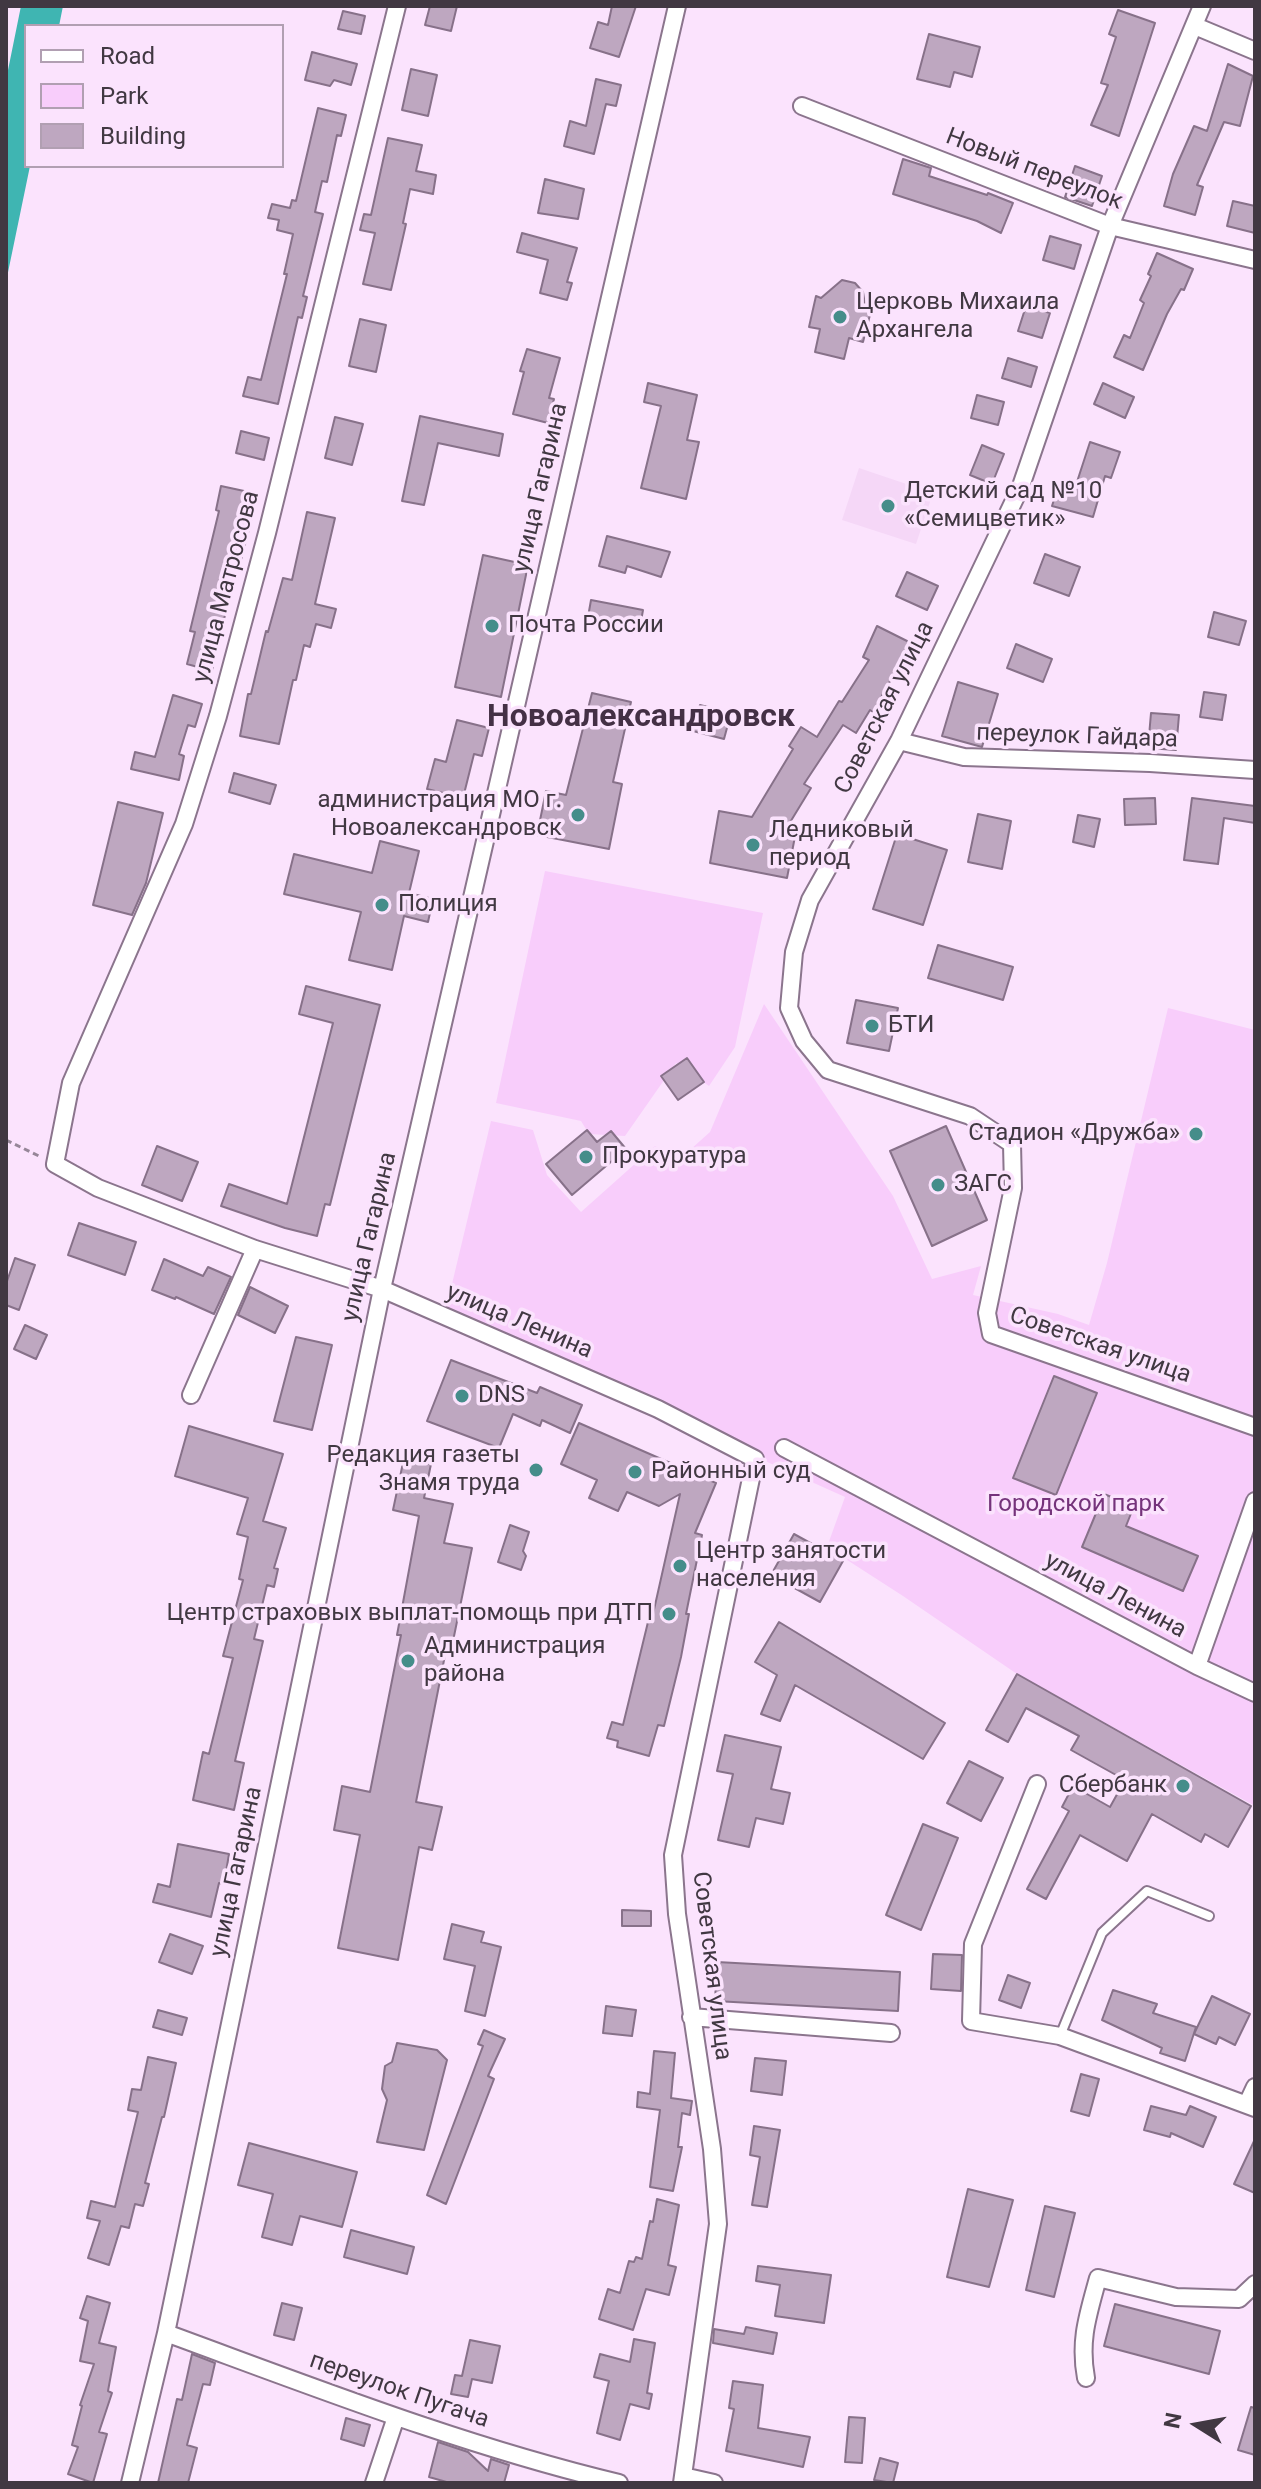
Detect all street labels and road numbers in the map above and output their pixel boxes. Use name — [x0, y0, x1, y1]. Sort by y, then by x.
street label: Новый переулок — [942, 123, 1126, 217]
street label: улица Гагарина — [507, 400, 575, 576]
street label: улица Матросова — [188, 488, 266, 686]
street label: Советская улица — [829, 617, 941, 799]
street label: переулок Гайдара — [976, 719, 1178, 755]
street label: улица Гагарина — [336, 1149, 404, 1325]
street label: улица Ленина — [442, 1278, 596, 1366]
street label: Советская улица — [1006, 1301, 1194, 1391]
street label: улица Ленина — [1039, 1547, 1191, 1645]
street label: улица Гагарина — [205, 1784, 269, 1960]
street label: Советская улица — [685, 1870, 737, 2062]
street label: переулок Пугача — [306, 2347, 492, 2435]

